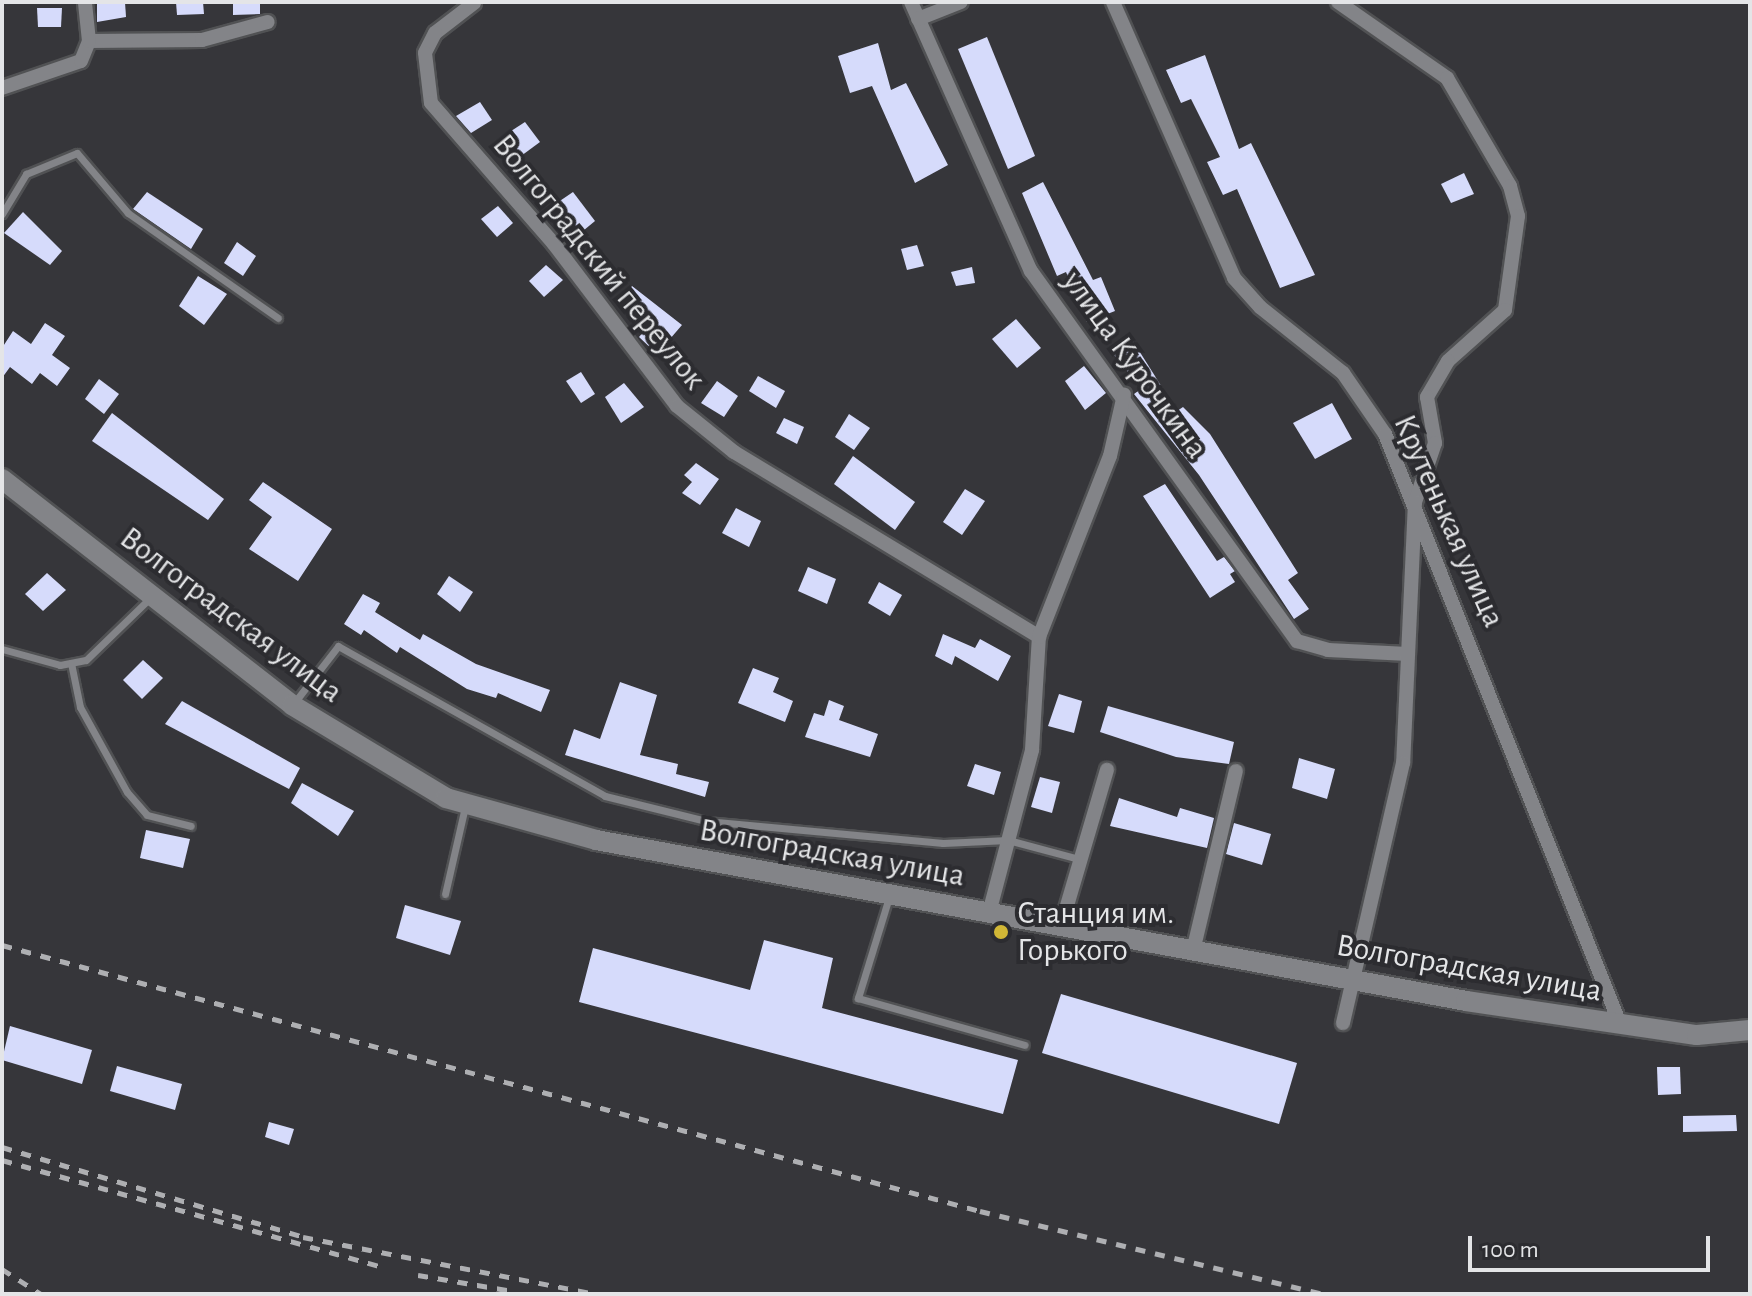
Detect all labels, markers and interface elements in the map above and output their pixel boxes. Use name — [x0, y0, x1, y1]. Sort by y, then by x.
street label: Волгоградский переулок — [484, 127, 714, 397]
street label: улица Курочкина — [1054, 264, 1216, 466]
street label: Крутенькая улица — [1385, 409, 1513, 633]
street label: Волгоградская улица — [112, 519, 350, 711]
street label: Волгоградская улица — [696, 811, 968, 895]
place label: Станция им. Горького — [1017, 895, 1174, 970]
marker: Станция им. Горького — [992, 923, 1010, 941]
street label: Волгоградская улица — [1333, 926, 1605, 1010]
scale bar — [1472, 1220, 1714, 1270]
text: 100 m — [1482, 1238, 1539, 1262]

